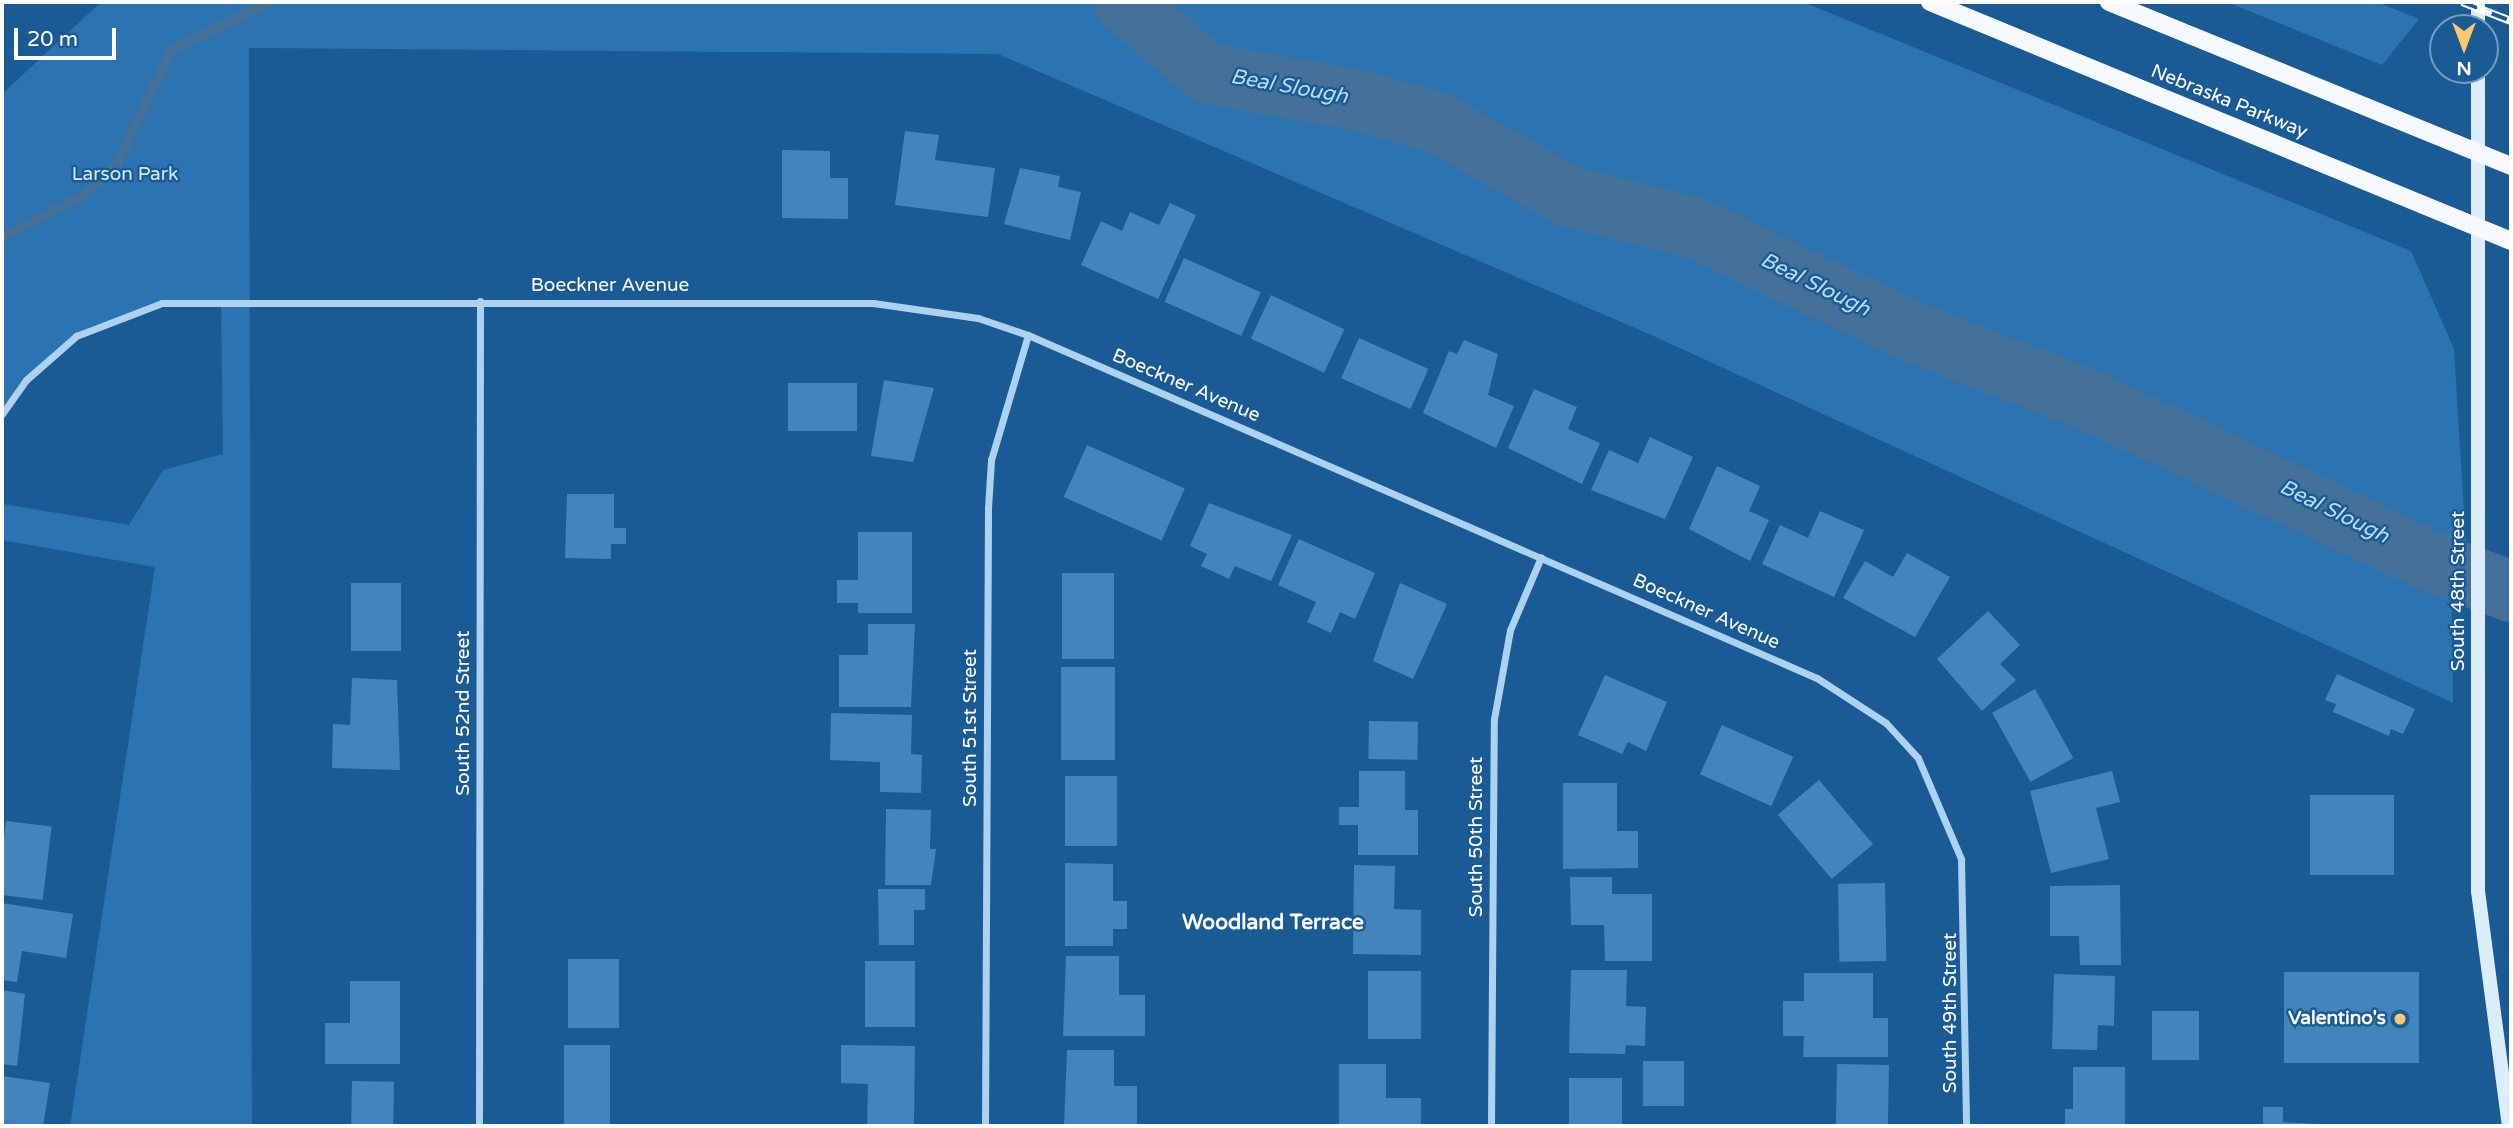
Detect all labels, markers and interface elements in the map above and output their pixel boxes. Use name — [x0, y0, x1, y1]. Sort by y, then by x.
scale bar — [18, 14, 119, 58]
north arrow — [2429, 14, 2499, 84]
text: 20 m — [27, 27, 78, 52]
text: N — [2456, 57, 2472, 79]
street label: Nebraska Parkway — [2147, 60, 2311, 144]
water label: Beal Slough — [1229, 64, 1349, 110]
park label: Larson Park — [72, 164, 178, 186]
water label: Beal Slough — [1756, 248, 1874, 322]
street label: Boeckner Avenue — [531, 275, 689, 297]
street label: Boeckner Avenue — [1109, 345, 1263, 427]
water label: Beal Slough — [2275, 475, 2393, 549]
street label: South 48th Street — [2448, 511, 2470, 671]
street label: Boeckner Avenue — [1629, 569, 1783, 655]
street label: South 52nd Street — [453, 630, 475, 796]
street label: South 51st Street — [960, 649, 982, 807]
street label: South 50th Street — [1466, 757, 1488, 917]
district label: Woodland Terrace — [1182, 910, 1364, 936]
street label: South 49th Street — [1940, 933, 1962, 1093]
place label: Valentino's — [2288, 1008, 2386, 1030]
marker: Valentino's — [2392, 1011, 2408, 1027]

